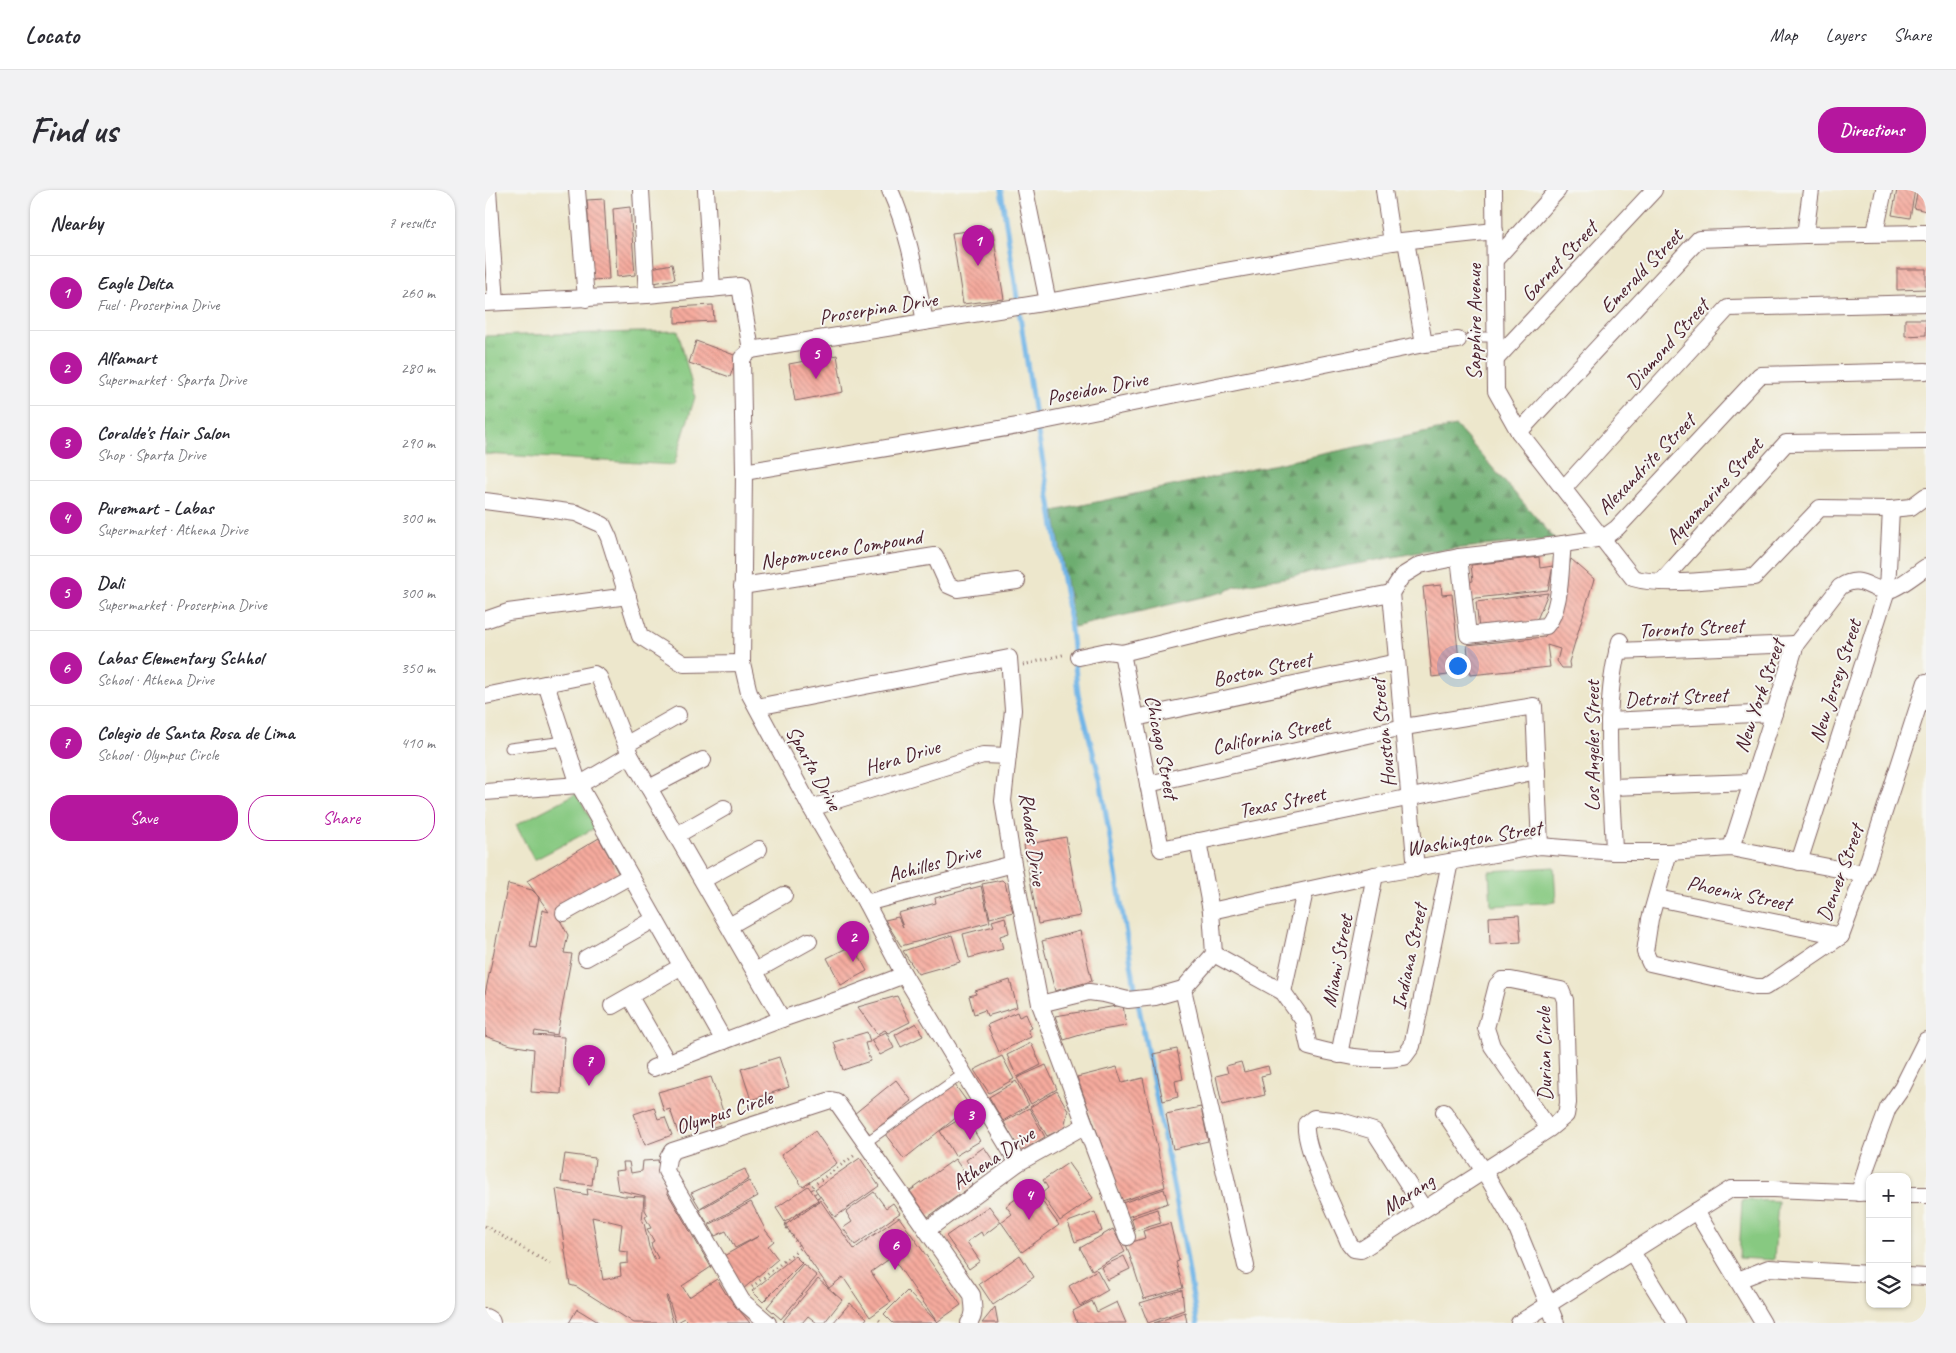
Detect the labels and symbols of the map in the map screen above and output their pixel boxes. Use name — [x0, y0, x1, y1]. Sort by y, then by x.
street label: Garnet Street — [1515, 213, 1605, 307]
street label: Emerald Street — [1594, 222, 1689, 319]
pin: 1 — [962, 225, 994, 266]
street label: Sapphire Avenue — [1461, 263, 1487, 380]
street label: Proserpina Drive — [817, 286, 940, 330]
street label: Diamond Street — [1620, 291, 1716, 395]
pin: 5 — [800, 338, 832, 379]
street label: Poseidon Drive — [1044, 365, 1151, 411]
street label: Alexandrite Street — [1591, 406, 1703, 520]
street label: Aquamarine Street — [1660, 431, 1770, 549]
street label: Nepomuceno Compound — [758, 523, 927, 575]
street label: Toronto Street — [1638, 612, 1747, 644]
street label: New Jersey Street — [1803, 614, 1868, 746]
street label: New York Street — [1728, 633, 1791, 756]
street label: Boston Street — [1210, 645, 1317, 692]
your location — [1445, 653, 1471, 679]
street label: Houston Street — [1364, 675, 1402, 788]
street label: Los Angeles Street — [1579, 679, 1605, 811]
street label: Detroit Street — [1624, 681, 1731, 713]
street label: Chicago Street — [1139, 693, 1185, 804]
street label: California Street — [1210, 709, 1334, 760]
street label: Sparta Drive — [780, 721, 849, 817]
street label: Hera Drive — [861, 733, 945, 781]
street label: Texas Street — [1236, 780, 1330, 824]
street label: Rhodes Drive — [1014, 791, 1053, 889]
street label: Washington Street — [1405, 814, 1546, 862]
street label: Denver Street — [1811, 818, 1870, 925]
street label: Achilles Drive — [885, 838, 985, 888]
street label: Phoenix Street — [1685, 869, 1796, 917]
street label: Indiana Street — [1385, 899, 1433, 1012]
street label: Miami Street — [1315, 910, 1359, 1010]
pin: 2 — [837, 921, 869, 962]
street label: Durian Circle — [1530, 1006, 1558, 1101]
pin: 7 — [573, 1045, 605, 1086]
street label: Olympus Circle — [672, 1084, 777, 1140]
pin: 3 — [954, 1099, 986, 1140]
street label: Athena Drive — [947, 1120, 1041, 1195]
street label: Marang — [1377, 1167, 1440, 1220]
pin: 4 — [1013, 1179, 1045, 1220]
pin: 6 — [879, 1229, 911, 1270]

